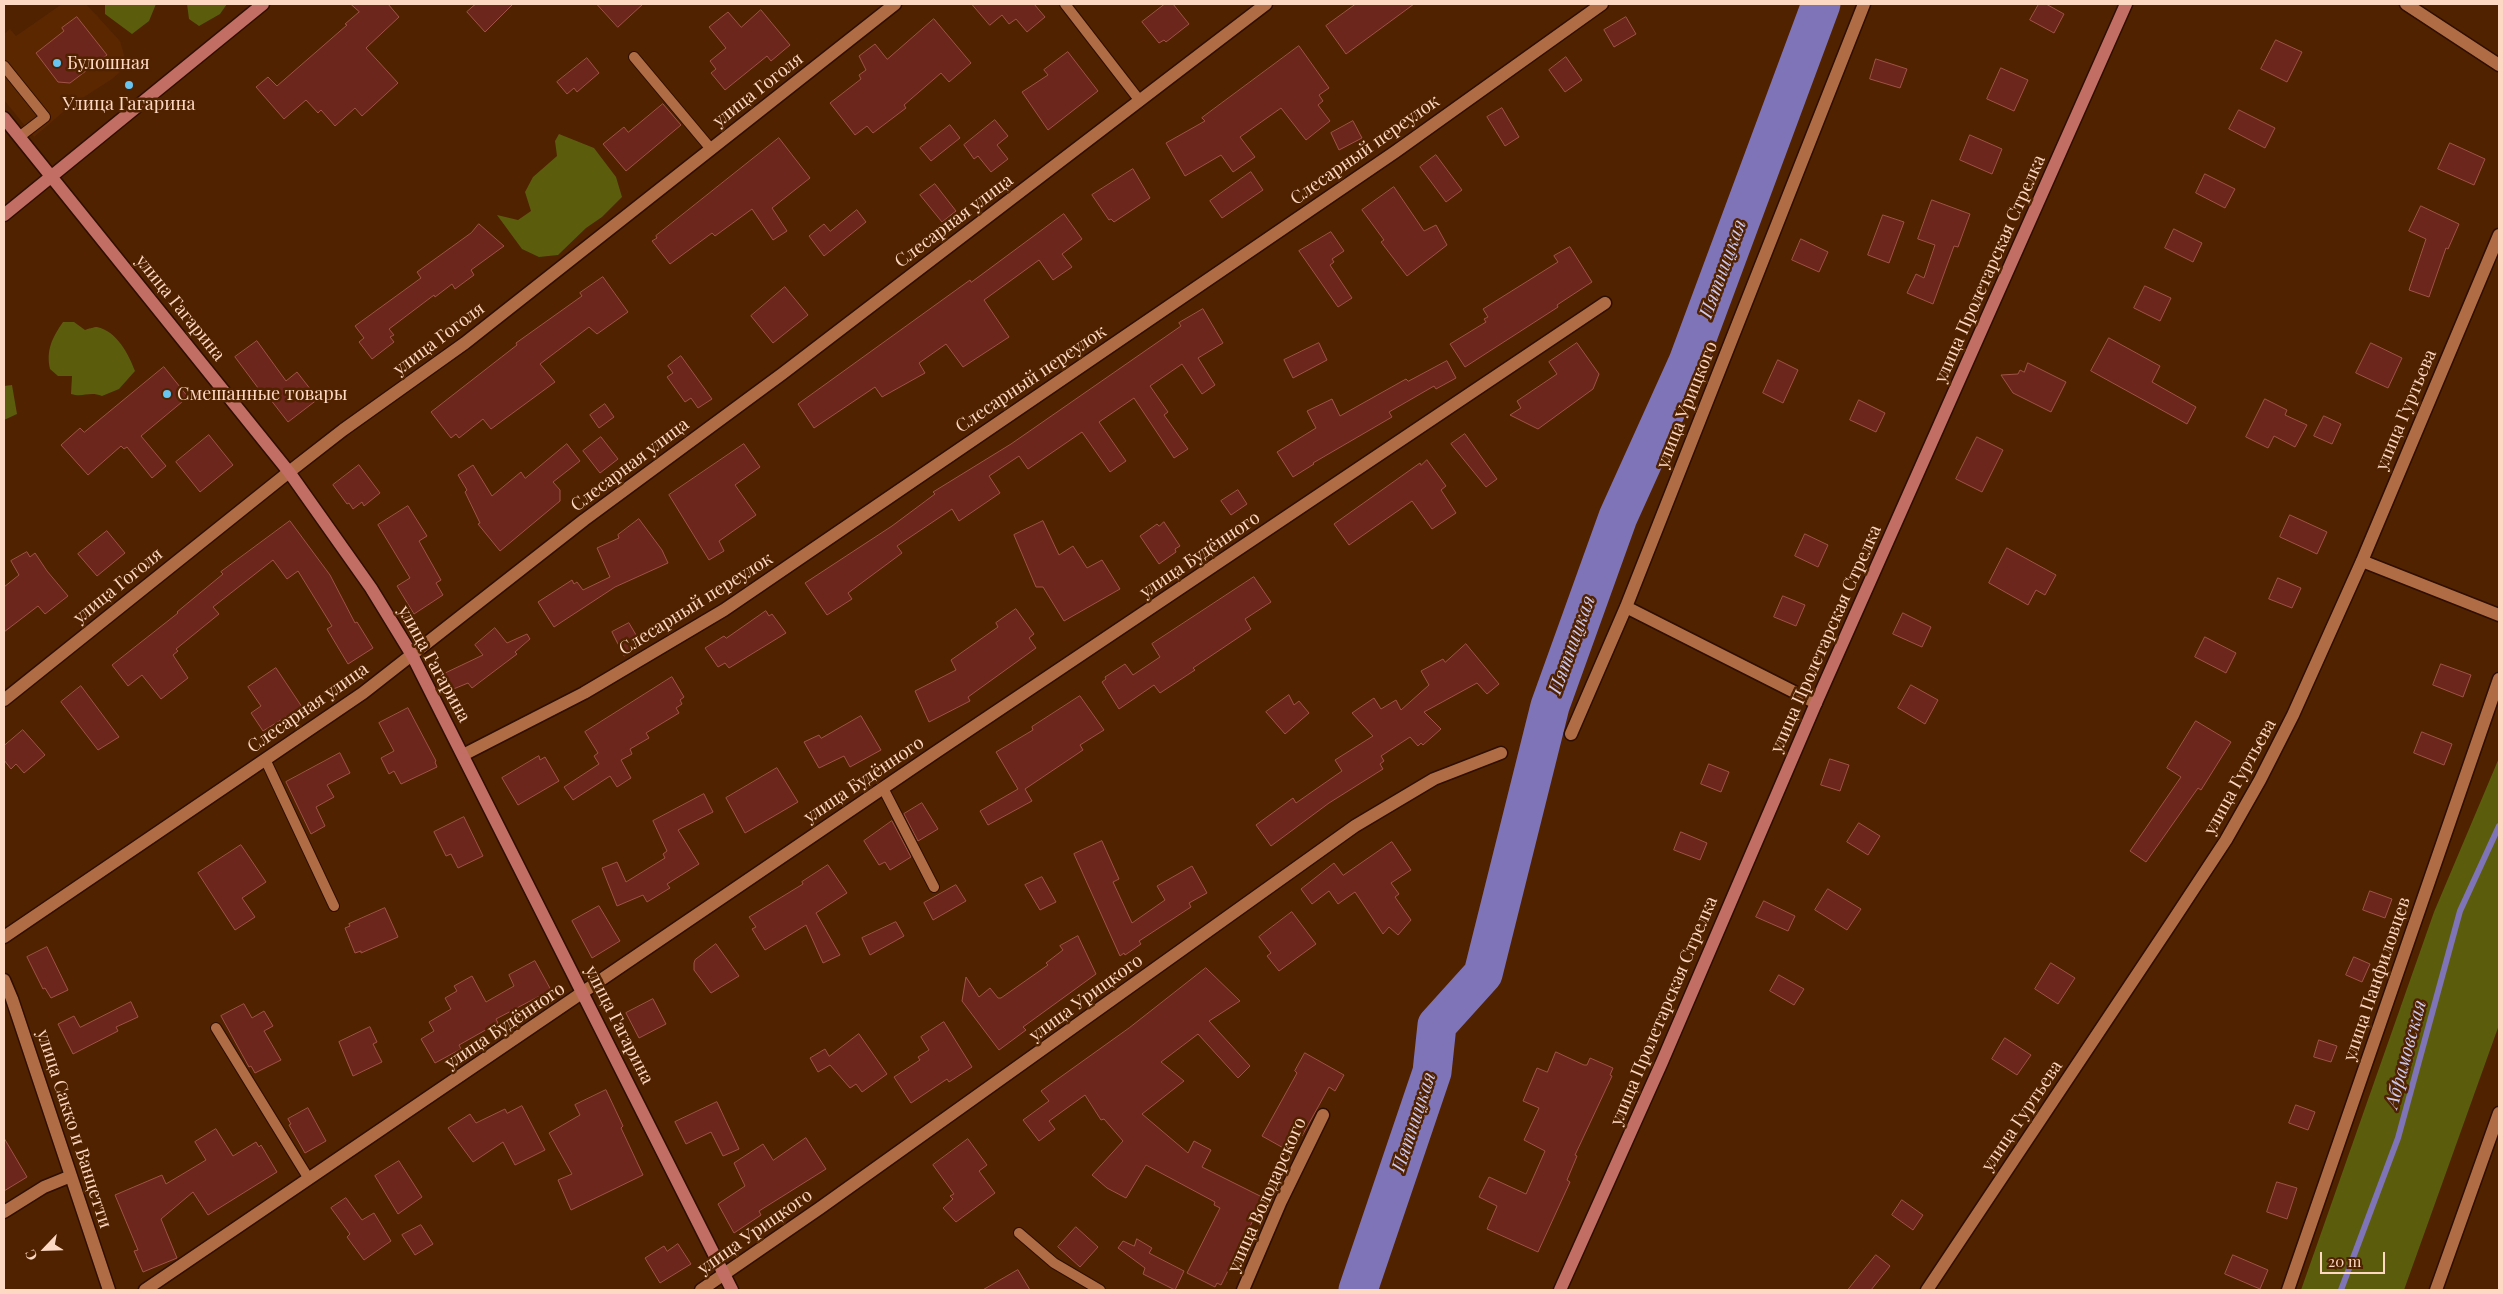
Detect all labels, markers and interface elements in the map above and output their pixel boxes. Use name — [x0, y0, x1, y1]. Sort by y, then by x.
street label: улица Гоголя — [709, 48, 807, 132]
place label: Булошная — [67, 52, 150, 74]
marker: Булошная — [51, 57, 63, 69]
marker: Улица Гагарина — [123, 79, 135, 91]
street label: Слесарный переулок — [1286, 90, 1444, 210]
place label: Улица Гагарина — [63, 93, 195, 115]
street label: улица Пролетарская Стрелка — [1930, 152, 2050, 386]
street label: Слесарная улица — [891, 169, 1017, 273]
water label: Пятницкая — [1695, 217, 1751, 321]
street label: улица Гагарина — [131, 251, 229, 365]
street label: улица Гоголя — [389, 298, 489, 380]
street label: Слесарный переулок — [952, 321, 1110, 437]
street label: улица Урицкого — [1652, 338, 1722, 472]
street label: улица Гуртьева — [2371, 346, 2441, 474]
place label: Смешанные товары — [177, 383, 347, 405]
marker: Смешанные товары — [161, 388, 173, 400]
street label: Слесарная улица — [567, 413, 693, 517]
street label: улица Будённого — [1136, 507, 1264, 603]
street label: улица Пролетарская Стрелка — [1766, 522, 1886, 756]
street label: улица Гоголя — [69, 543, 167, 629]
street label: Слесарный переулок — [615, 548, 777, 660]
water label: Пятницкая — [1544, 593, 1600, 697]
street label: улица Гагарина — [393, 602, 475, 726]
street label: Слесарная улица — [243, 658, 373, 758]
street label: улица Гуртьева — [2199, 715, 2281, 839]
street label: улица Будённого — [800, 732, 928, 828]
street label: улица Пролетарская Стрелка — [1606, 893, 1722, 1129]
street label: улица Панфиловцев — [2339, 894, 2415, 1064]
street label: улица Урицкого — [1025, 950, 1147, 1046]
street label: улица Гагарина — [580, 962, 658, 1088]
street label: улица Будённого — [441, 978, 569, 1074]
water label: Абрамовская — [2381, 997, 2431, 1111]
street label: улица Сакко и Ванцетти — [32, 1027, 116, 1231]
street label: улица Гуртьева — [1977, 1056, 2067, 1176]
water label: Пятницкая — [1387, 1069, 1441, 1175]
street label: улица Володарского — [1223, 1114, 1311, 1276]
street label: улица Урицкого — [693, 1184, 817, 1280]
north arrow — [20, 1224, 70, 1274]
scale bar — [2323, 1242, 2388, 1274]
text: С — [20, 1247, 42, 1264]
text: 20 m — [2328, 1251, 2361, 1271]

